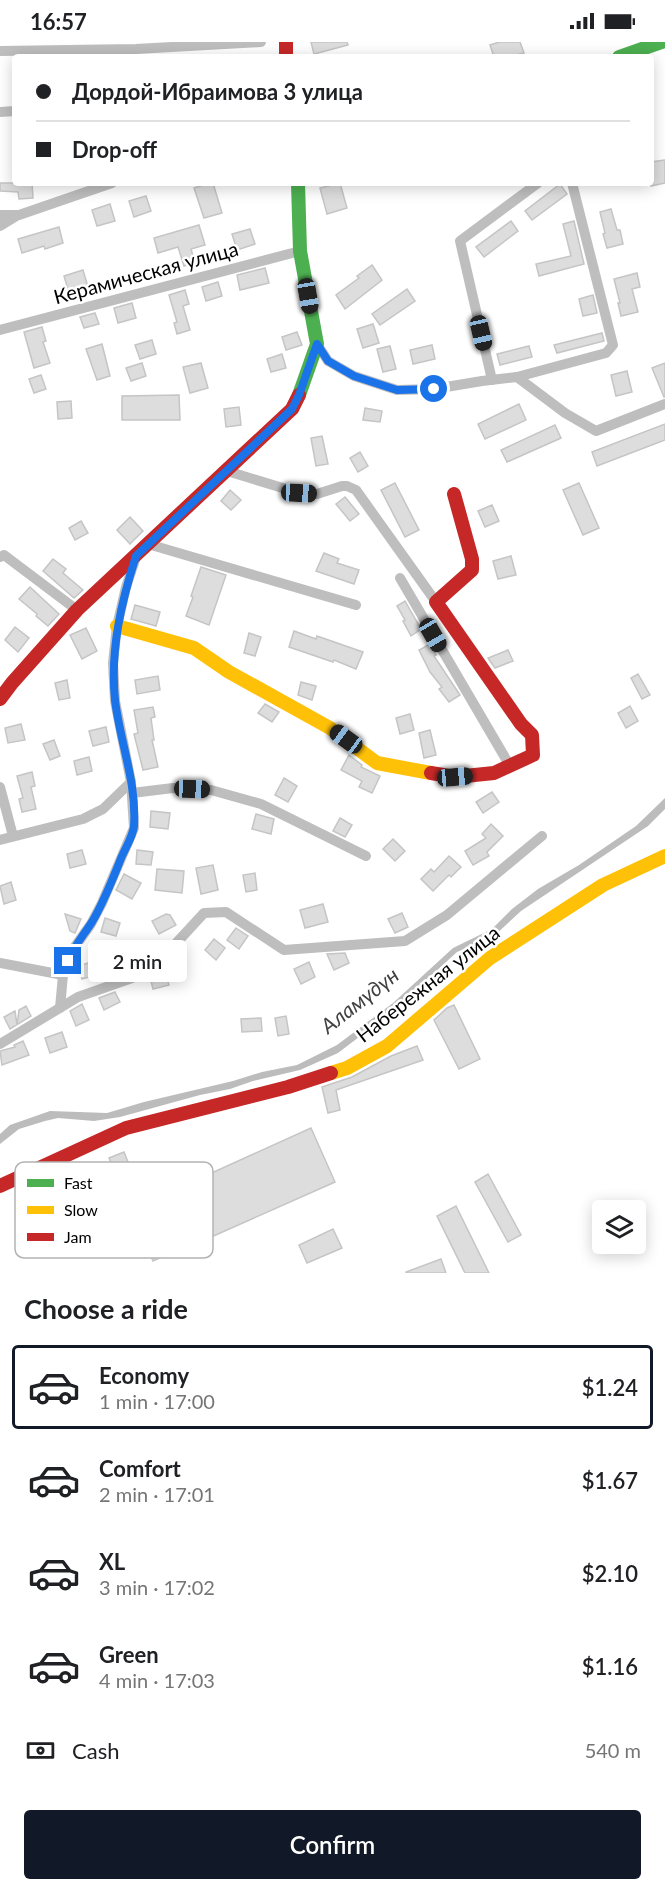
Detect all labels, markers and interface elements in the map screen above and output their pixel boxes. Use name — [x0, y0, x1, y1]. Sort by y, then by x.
text: 16:57 — [30, 8, 87, 35]
text: Дордой-Ибраимова 3 улица — [72, 78, 363, 105]
text: Drop-off — [72, 136, 157, 163]
street label: Керамическая улица — [51, 236, 241, 308]
car — [296, 277, 320, 315]
car — [468, 313, 494, 353]
route start — [420, 375, 447, 402]
car — [281, 483, 317, 503]
car — [416, 615, 450, 655]
car — [326, 721, 366, 757]
car — [436, 766, 474, 788]
car — [174, 779, 210, 799]
street label: Набережная улица — [351, 920, 504, 1047]
callout: 2 min — [89, 940, 188, 982]
route end — [54, 947, 81, 974]
text: 2 min — [113, 949, 162, 973]
water label: Аламүдүн — [314, 962, 403, 1039]
legend — [15, 1162, 213, 1258]
text: Fast — [64, 1173, 93, 1192]
text: Slow — [64, 1200, 98, 1219]
map controls — [592, 1200, 646, 1254]
button: layers — [592, 1200, 646, 1254]
text: Jam — [64, 1227, 92, 1246]
text: Choose a ride — [24, 1292, 188, 1325]
icon: car — [27, 1360, 81, 1414]
text: Economy — [99, 1362, 189, 1389]
text: $1.24 — [582, 1374, 638, 1401]
text: 1 min · 17:00 — [99, 1389, 215, 1413]
icon: car — [27, 1453, 81, 1507]
text: Comfort — [99, 1455, 181, 1482]
text: $1.67 — [582, 1467, 638, 1494]
text: 2 min · 17:01 — [99, 1482, 215, 1506]
icon: car — [27, 1546, 81, 1600]
text: XL — [99, 1548, 125, 1575]
text: $2.10 — [582, 1560, 638, 1587]
text: 3 min · 17:02 — [99, 1575, 215, 1599]
icon: car — [27, 1639, 81, 1693]
text: Green — [99, 1641, 159, 1668]
text: $1.16 — [582, 1653, 638, 1680]
text: 4 min · 17:03 — [99, 1668, 215, 1692]
icon: cash — [24, 1734, 57, 1767]
text: Cash — [72, 1737, 119, 1764]
text: 540 m — [585, 1738, 641, 1762]
button: Confirm — [24, 1810, 641, 1879]

